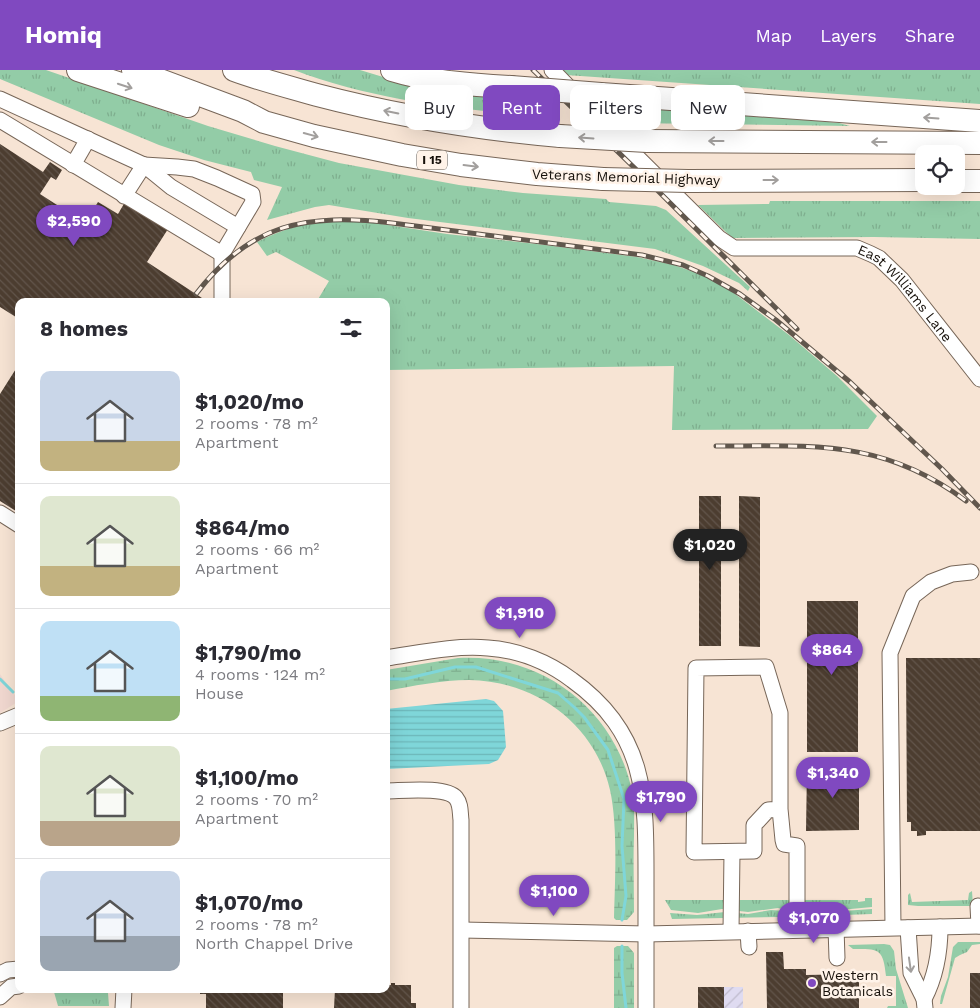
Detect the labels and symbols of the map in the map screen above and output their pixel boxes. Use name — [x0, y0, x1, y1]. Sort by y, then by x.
one-way arrow — [116, 81, 132, 91]
one-way arrow — [383, 106, 399, 116]
one-way arrow — [924, 113, 940, 122]
one-way arrow — [303, 131, 319, 140]
one-way arrow — [579, 133, 595, 142]
one-way arrow — [709, 136, 725, 146]
one-way arrow — [871, 137, 888, 147]
road number: I 15 — [417, 150, 447, 170]
one-way arrow — [462, 161, 478, 171]
street label: Veterans Memorial Highway — [532, 166, 721, 188]
one-way arrow — [763, 175, 779, 185]
pin: $2,590 — [33, 204, 115, 247]
street label: East Williams Lane — [855, 241, 956, 345]
pin: $1,020 — [669, 528, 751, 571]
pin: $1,910 — [479, 596, 561, 639]
pin: $864 — [802, 634, 862, 676]
pin: $1,340 — [792, 756, 874, 799]
pin: $1,790 — [620, 780, 702, 823]
pin: $1,100 — [513, 874, 595, 917]
pin: $1,070 — [773, 902, 855, 944]
one-way arrow — [905, 957, 915, 973]
place label: Western Botanicals — [822, 967, 893, 999]
marker: Western Botanicals — [806, 977, 818, 989]

